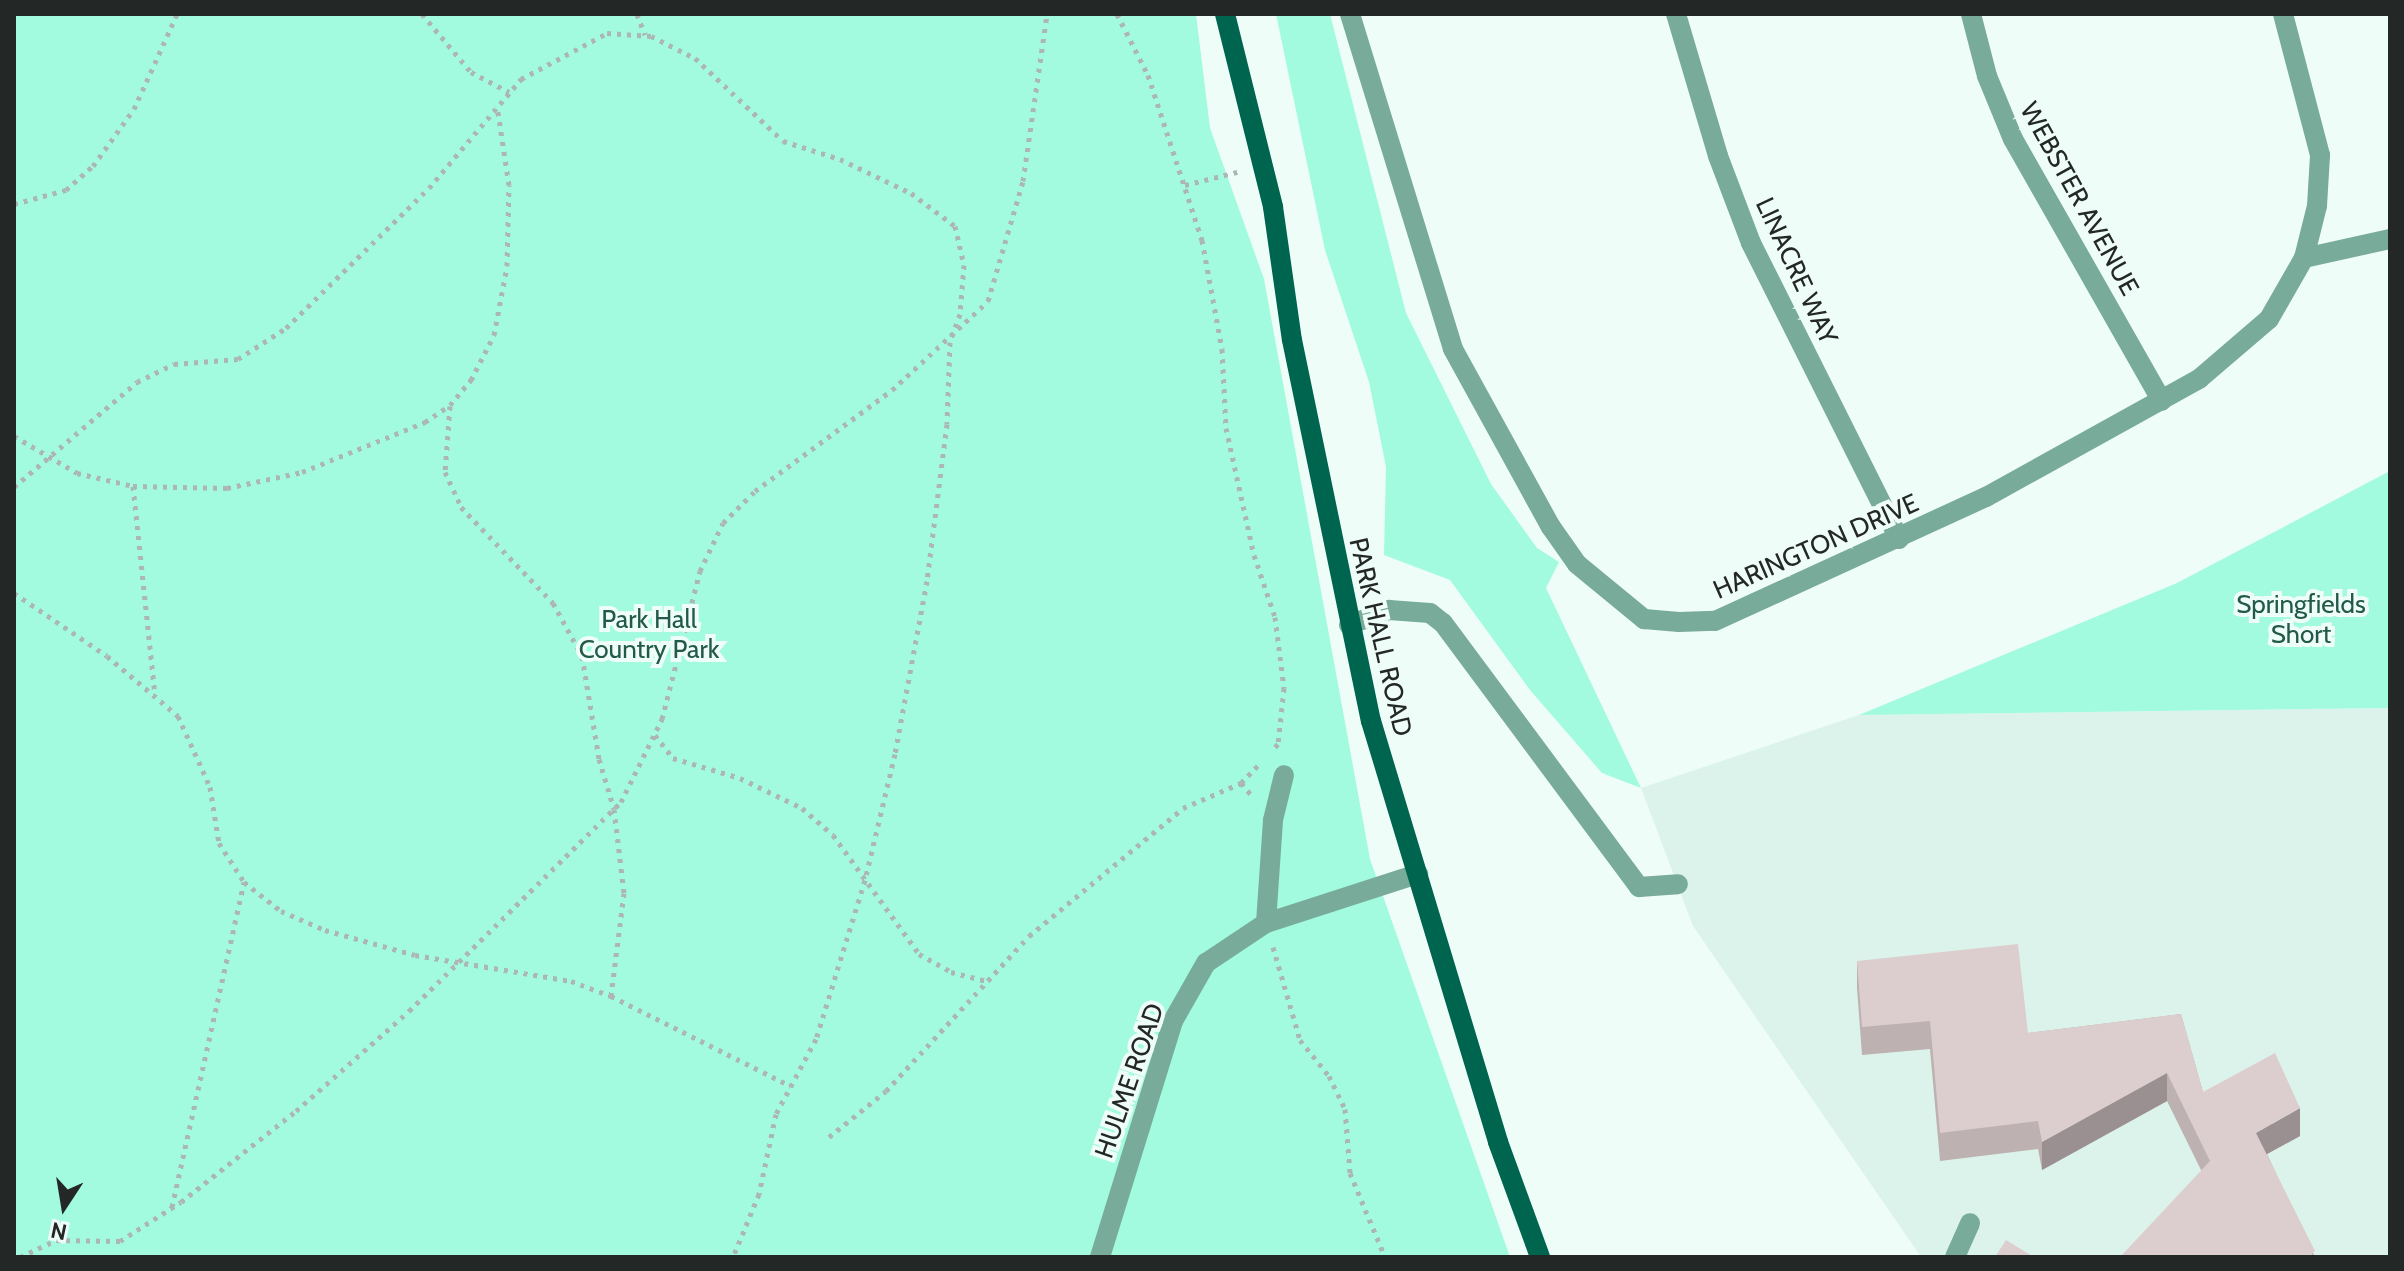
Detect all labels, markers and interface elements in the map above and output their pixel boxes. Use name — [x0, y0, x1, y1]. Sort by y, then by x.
street label: WEBSTER AVENUE — [2013, 97, 2145, 301]
street label: LINACRE WAY — [1748, 193, 1844, 349]
street label: HARINGTON DRIVE — [1709, 488, 1923, 606]
street label: PARK HALL ROAD — [1342, 535, 1418, 739]
park label: Springfields Short — [2236, 589, 2366, 650]
park label: Park Hall Country Park — [579, 604, 719, 666]
street label: HULME ROAD — [1089, 999, 1171, 1163]
north arrow — [24, 1167, 104, 1247]
text: N — [48, 1216, 69, 1246]

